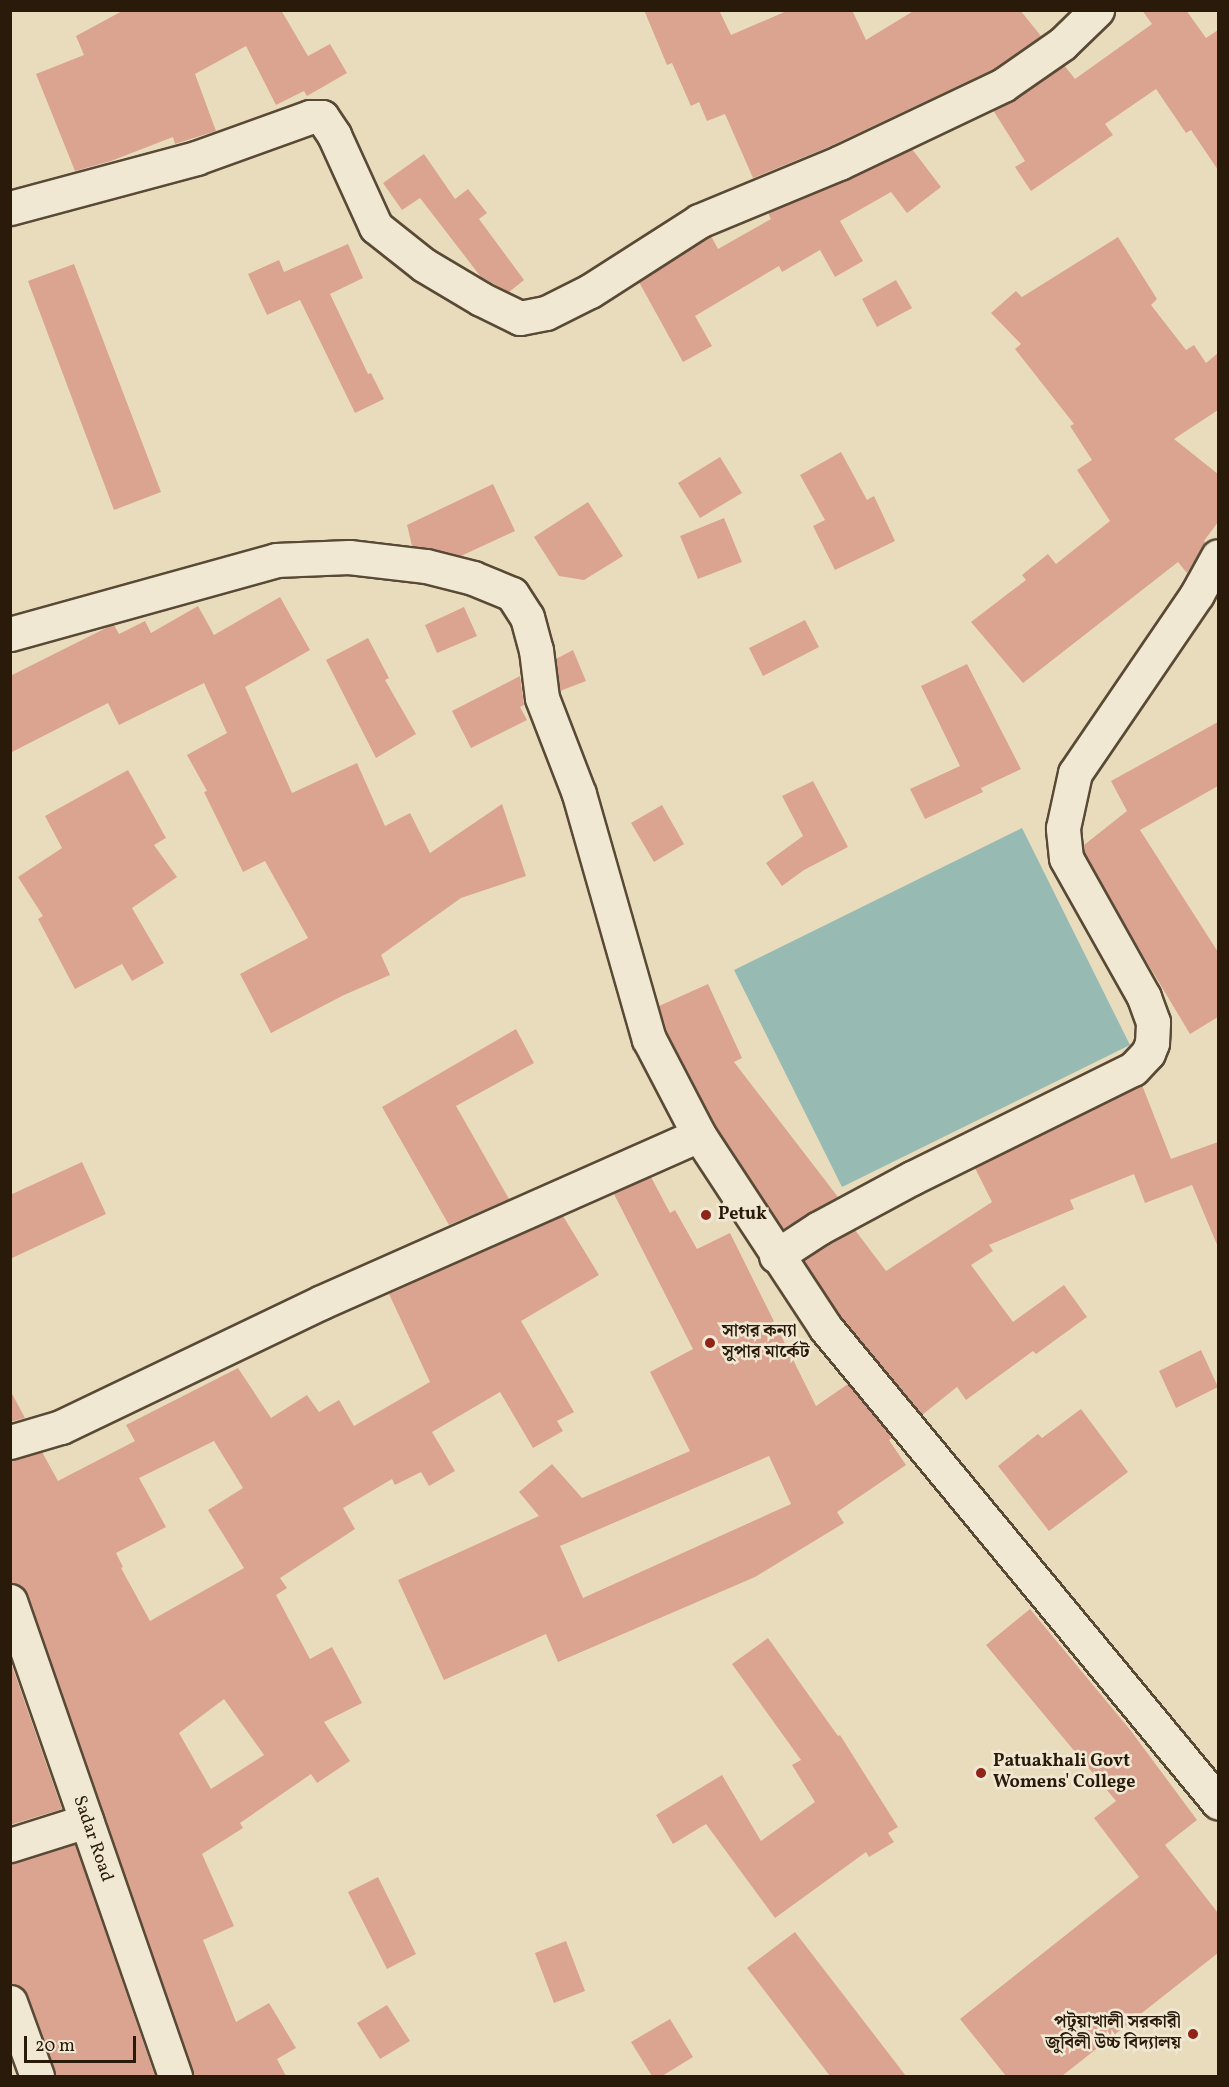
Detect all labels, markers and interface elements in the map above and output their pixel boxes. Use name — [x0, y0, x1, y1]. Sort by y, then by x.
place label: Petuk — [718, 1204, 767, 1226]
marker: Petuk — [699, 1208, 713, 1222]
place label: সাগর কন্যা সুপার মার্কেট — [722, 1322, 810, 1364]
marker: সাগর কন্যা সুপার মার্কেট — [703, 1336, 717, 1350]
place label: Patuakhali Govt Womens' College — [993, 1752, 1135, 1794]
marker: Patuakhali Govt Womens' College — [974, 1766, 988, 1780]
street label: Sadar Road — [67, 1793, 117, 1885]
place label: পটুয়াখালী সরকারী জুবিলী উচ্চ বিদ্যালয় — [1045, 2013, 1181, 2056]
scale bar — [27, 2024, 140, 2062]
marker: পটুয়াখালী সরকারী জুবিলী উচ্চ বিদ্যালয় — [1186, 2027, 1200, 2041]
text: 20 m — [35, 2034, 75, 2059]

